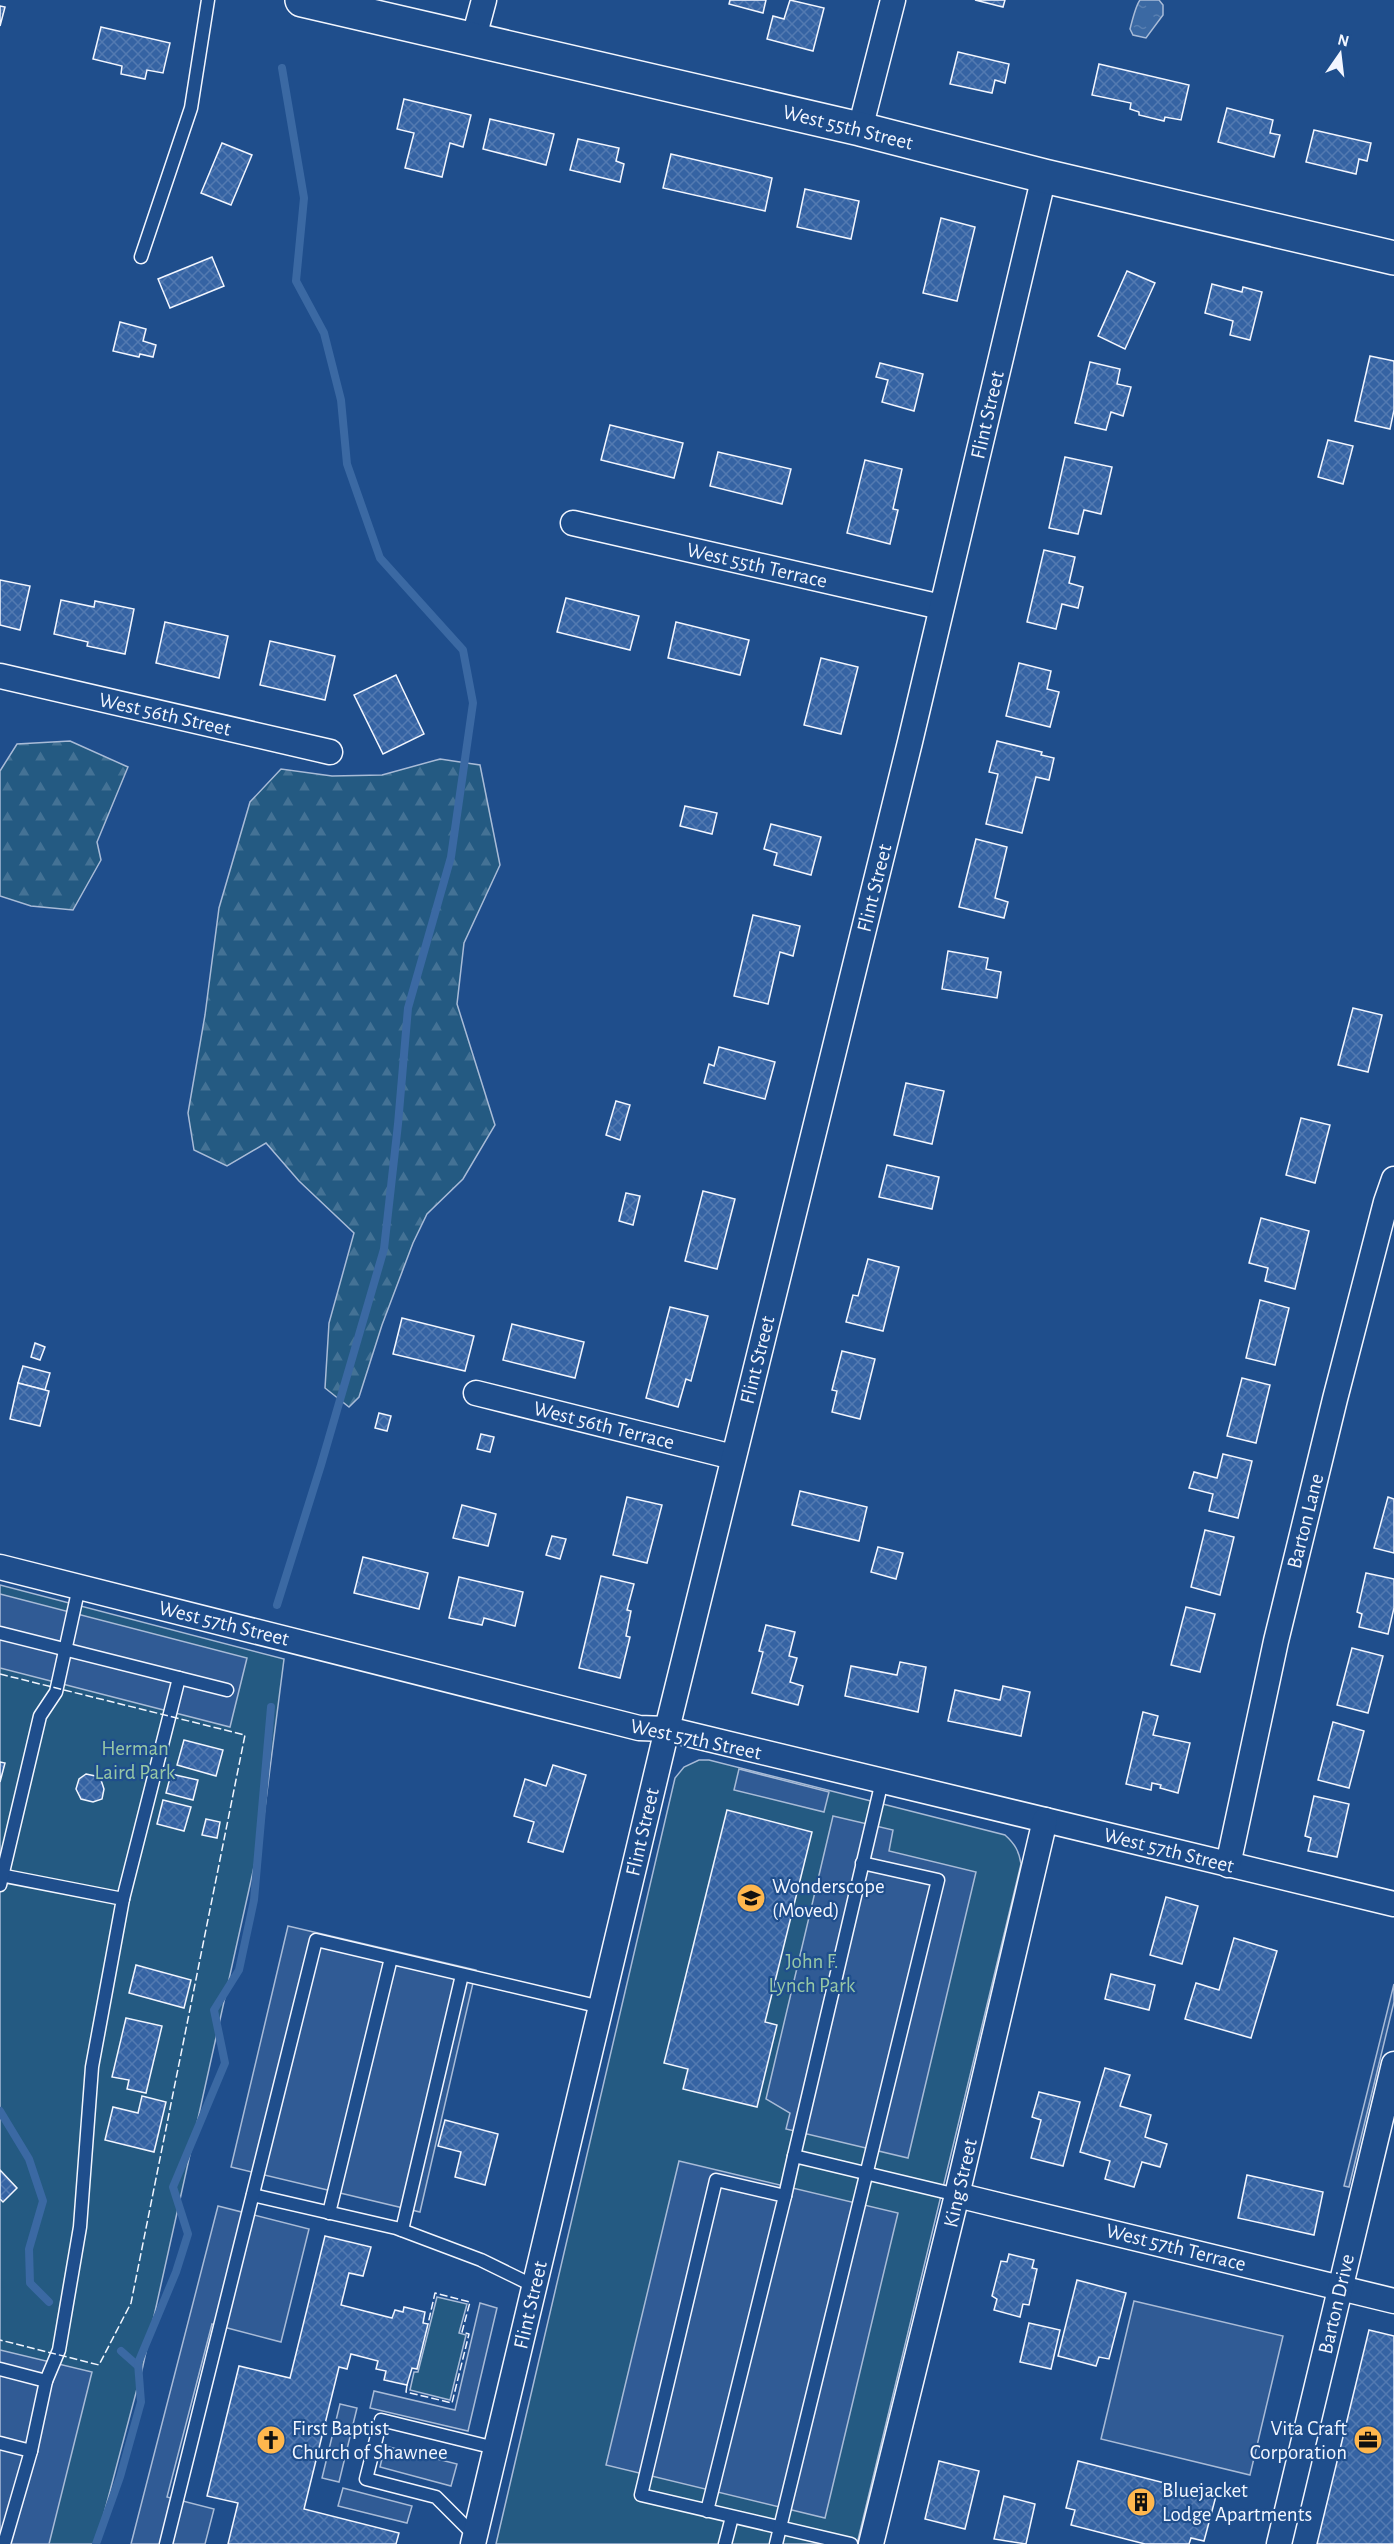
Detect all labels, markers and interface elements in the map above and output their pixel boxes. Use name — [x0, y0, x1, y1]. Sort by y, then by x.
north arrow — [1310, 24, 1370, 84]
text: N — [1336, 31, 1351, 50]
street label: West 55th Street — [781, 101, 915, 154]
street label: Flint Street — [967, 369, 1008, 461]
street label: West 55th Terrace — [685, 539, 829, 592]
street label: West 56th Street — [97, 689, 233, 740]
street label: Flint Street — [853, 842, 896, 934]
street label: Flint Street — [736, 1314, 779, 1406]
street label: West 56th Terrace — [531, 1398, 677, 1453]
street label: Barton Lane — [1284, 1471, 1327, 1571]
street label: West 57th Street — [157, 1597, 291, 1650]
street label: West 57th Street — [628, 1715, 764, 1764]
park label: Herman Laird Park — [95, 1738, 176, 1783]
street label: Flint Street — [622, 1786, 663, 1878]
street label: West 57th Street — [1102, 1824, 1236, 1877]
place label: Wonderscope (Moved) — [772, 1876, 885, 1921]
school or university icon: Wonderscope (Moved) — [735, 1882, 767, 1914]
park label: John F. Lynch Park — [769, 1951, 856, 1996]
street label: King Street — [940, 2136, 981, 2230]
street label: West 57th Terrace — [1104, 2220, 1248, 2275]
street label: Barton Drive — [1315, 2252, 1358, 2356]
street label: Flint Street — [510, 2259, 551, 2351]
place label: First Baptist Church of Shawnee — [292, 2418, 448, 2463]
place label: Vita Craft Corporation — [1250, 2418, 1347, 2463]
church icon: First Baptist Church of Shawnee — [255, 2424, 287, 2456]
office icon: Vita Craft Corporation — [1352, 2424, 1384, 2456]
place label: Bluejacket Lodge Apartments — [1162, 2480, 1312, 2525]
building icon: Bluejacket Lodge Apartments — [1125, 2486, 1157, 2518]

